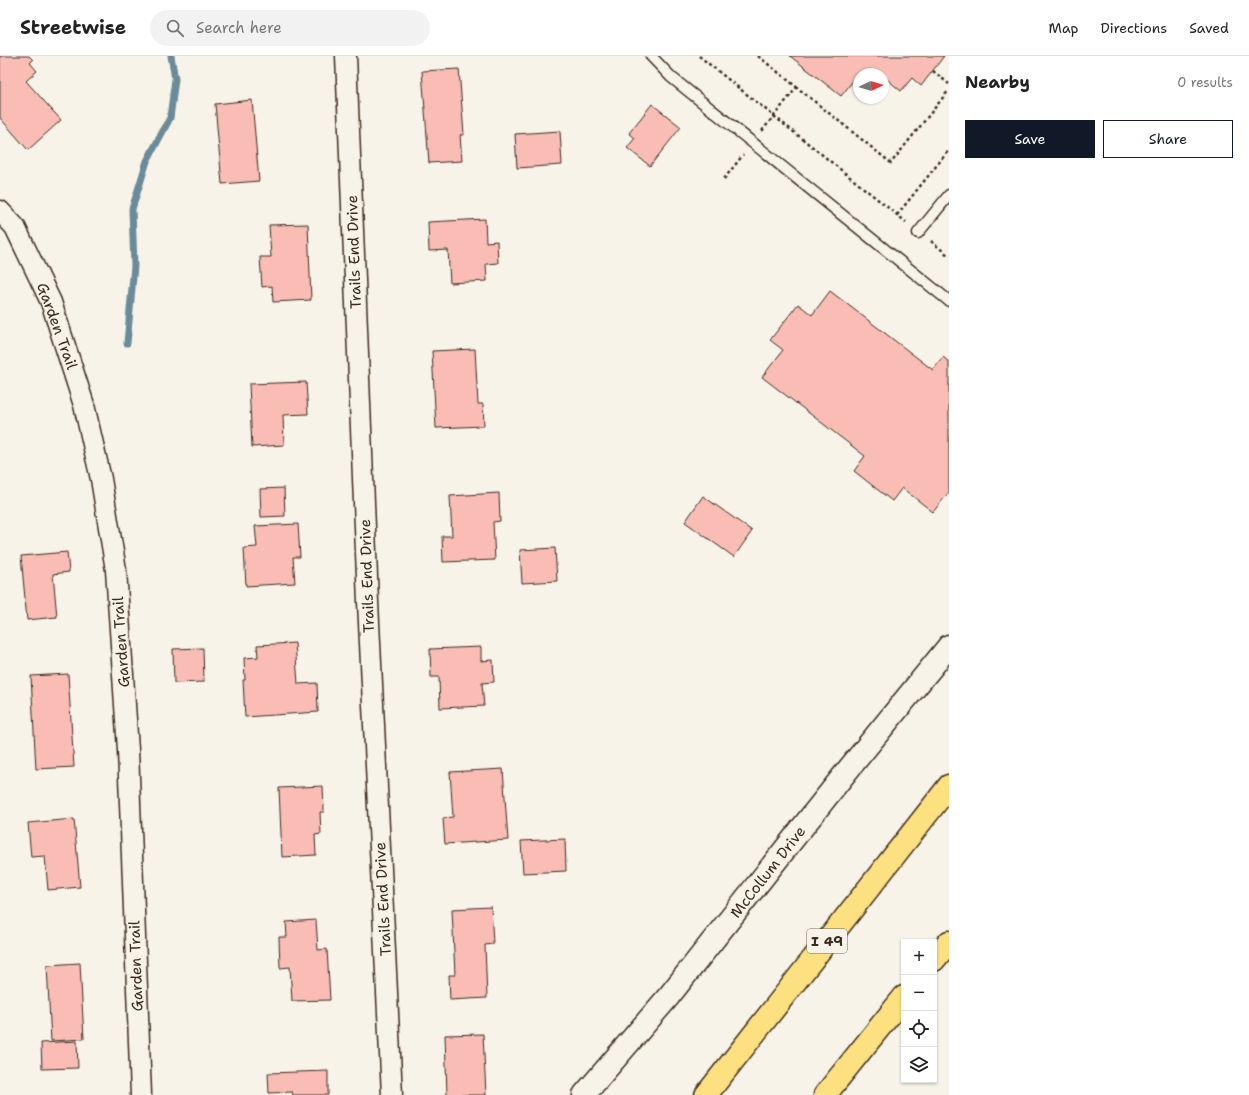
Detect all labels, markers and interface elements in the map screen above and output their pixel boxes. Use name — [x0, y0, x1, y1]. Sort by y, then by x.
search box — [150, 10, 430, 46]
text: Streetwise — [20, 15, 126, 40]
icon: search — [164, 17, 186, 39]
text: Search here — [196, 18, 282, 38]
text: Map — [1049, 19, 1079, 37]
text: Directions — [1101, 19, 1167, 37]
text: Saved — [1189, 19, 1229, 37]
north arrow — [853, 68, 889, 104]
text: Nearby — [965, 71, 1030, 93]
text: 0 results — [1177, 74, 1233, 91]
button: Save — [965, 120, 1095, 158]
button: Share — [1103, 120, 1233, 158]
street label: Trails End Drive — [342, 195, 366, 309]
street label: Garden Trail — [32, 280, 82, 373]
street label: Trails End Drive — [355, 519, 379, 633]
street label: Garden Trail — [108, 595, 134, 688]
street label: McCollum Drive — [726, 822, 810, 922]
street label: Trails End Drive — [370, 841, 396, 957]
street label: Garden Trail — [124, 920, 148, 1012]
road number: I 49 — [807, 929, 847, 953]
map controls — [901, 939, 937, 1083]
button: + — [901, 939, 937, 975]
button: − — [901, 975, 937, 1011]
button: locate — [901, 1011, 937, 1047]
button: layers — [901, 1047, 937, 1083]

